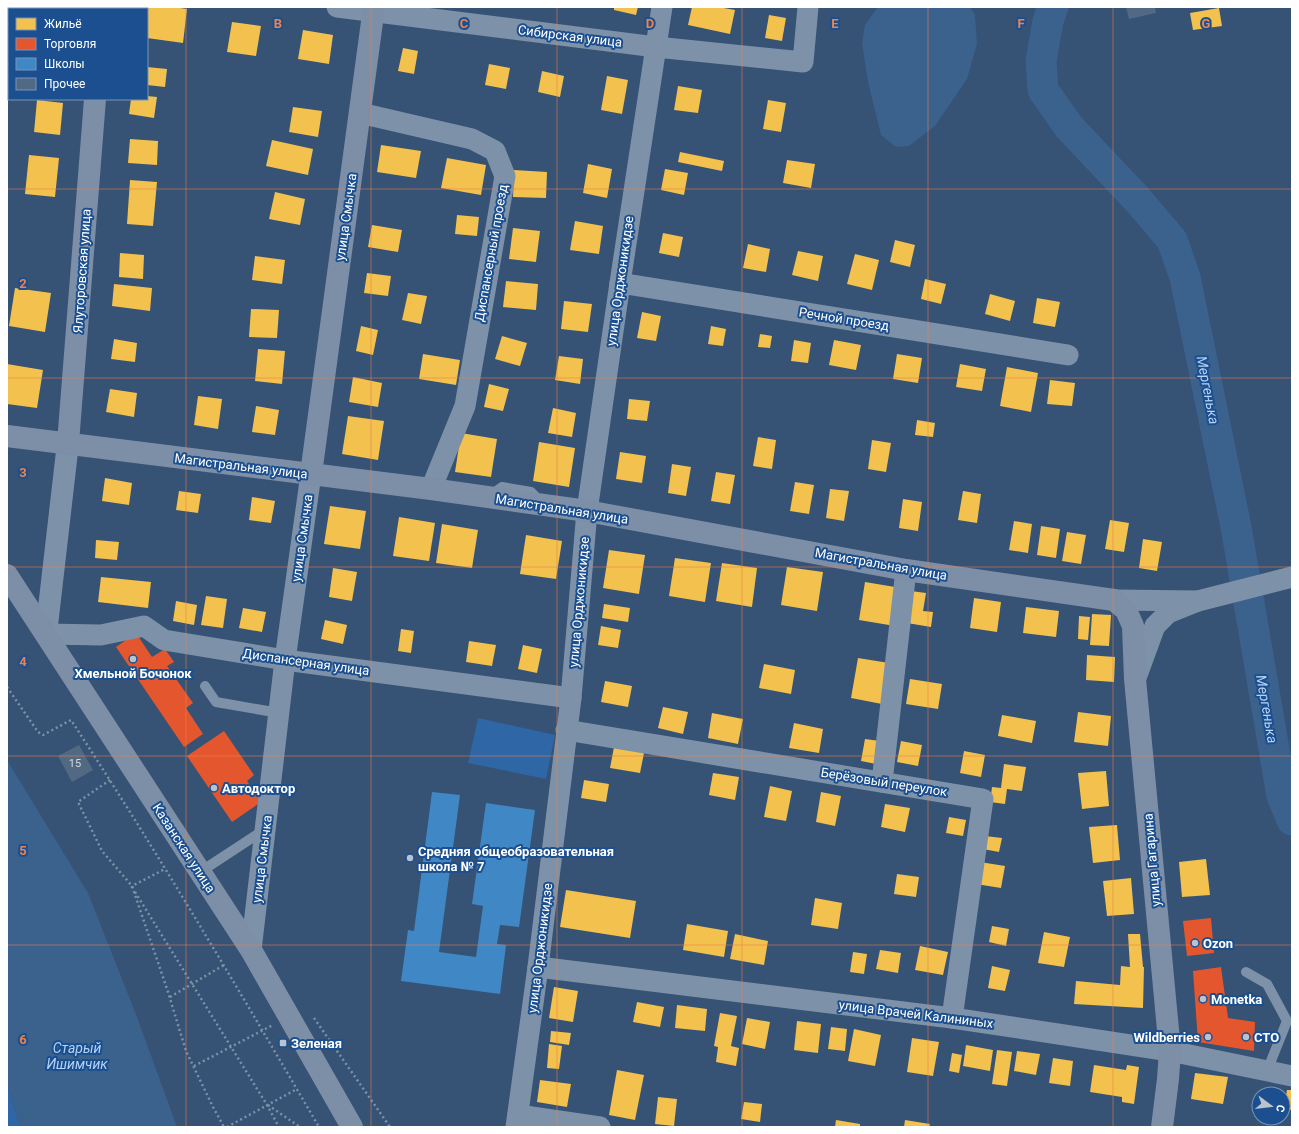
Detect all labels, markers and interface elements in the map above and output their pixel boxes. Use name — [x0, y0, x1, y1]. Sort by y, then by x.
legend — [8, 8, 148, 100]
text: B — [274, 16, 282, 31]
text: C — [460, 16, 469, 31]
text: D — [646, 16, 654, 31]
text: E — [831, 16, 839, 31]
text: F — [1017, 16, 1025, 31]
text: G — [1202, 16, 1211, 31]
text: Жильё — [44, 17, 82, 31]
street label: Сибирская улица — [517, 22, 623, 50]
text: Торговля — [44, 37, 96, 51]
text: Школы — [44, 57, 85, 71]
text: Прочее — [44, 77, 85, 91]
street label: улица Смычка — [332, 172, 360, 262]
street label: Диспансерный проезд — [472, 183, 510, 323]
street label: Ялуторовская улица — [70, 208, 94, 334]
street label: улица Орджоникидзе — [603, 215, 637, 347]
text: 2 — [19, 276, 27, 291]
street label: Речной проезд — [798, 304, 890, 334]
water label: Мергенька — [1194, 354, 1222, 426]
street label: Магистральная улица — [174, 450, 308, 482]
text: 3 — [19, 465, 27, 480]
street label: Магистральная улица — [495, 491, 629, 527]
street label: улица Смычка — [288, 493, 316, 583]
street label: улица Орджоникидзе — [566, 536, 592, 668]
street label: Магистральная улица — [814, 545, 948, 583]
street label: Диспансерная улица — [242, 646, 370, 678]
text: 4 — [19, 654, 27, 669]
marker: Хмельной Бочонок — [128, 654, 138, 664]
place label: Хмельной Бочонок — [74, 666, 192, 681]
water label: Мергенька — [1253, 673, 1281, 745]
house number: 15 — [69, 757, 81, 770]
street label: Берёзовый переулок — [820, 765, 948, 799]
place label: Автодоктор — [222, 781, 295, 796]
marker: Автодоктор — [209, 783, 219, 793]
street label: Казанская улица — [150, 800, 218, 896]
street label: улица Гагарина — [1140, 813, 1164, 907]
street label: улица Смычка — [249, 814, 275, 904]
text: 5 — [19, 843, 27, 858]
place label: Средняя общеобразовательная школа № 7 — [418, 844, 614, 874]
marker: Средняя общеобразовательная школа № 7 — [405, 853, 415, 863]
street label: улица Орджоникидзе — [525, 882, 555, 1014]
place label: Ozon — [1203, 936, 1233, 951]
marker: Ozon — [1190, 938, 1200, 948]
place label: Monetka — [1211, 992, 1262, 1007]
marker: Monetka — [1198, 994, 1208, 1004]
street label: улица Врачей Калининых — [838, 997, 995, 1031]
place label: Wildberries — [1133, 1030, 1200, 1045]
place label: СТО — [1254, 1030, 1279, 1045]
text: 6 — [19, 1032, 27, 1047]
marker: Wildberries — [1203, 1032, 1213, 1042]
marker: СТО — [1241, 1032, 1251, 1042]
place label: Зеленая — [291, 1036, 342, 1051]
marker: Зеленая — [278, 1038, 288, 1048]
water label: Старый Ишимчик — [46, 1040, 108, 1072]
north arrow — [1251, 1086, 1291, 1126]
text: С — [1273, 1103, 1287, 1114]

